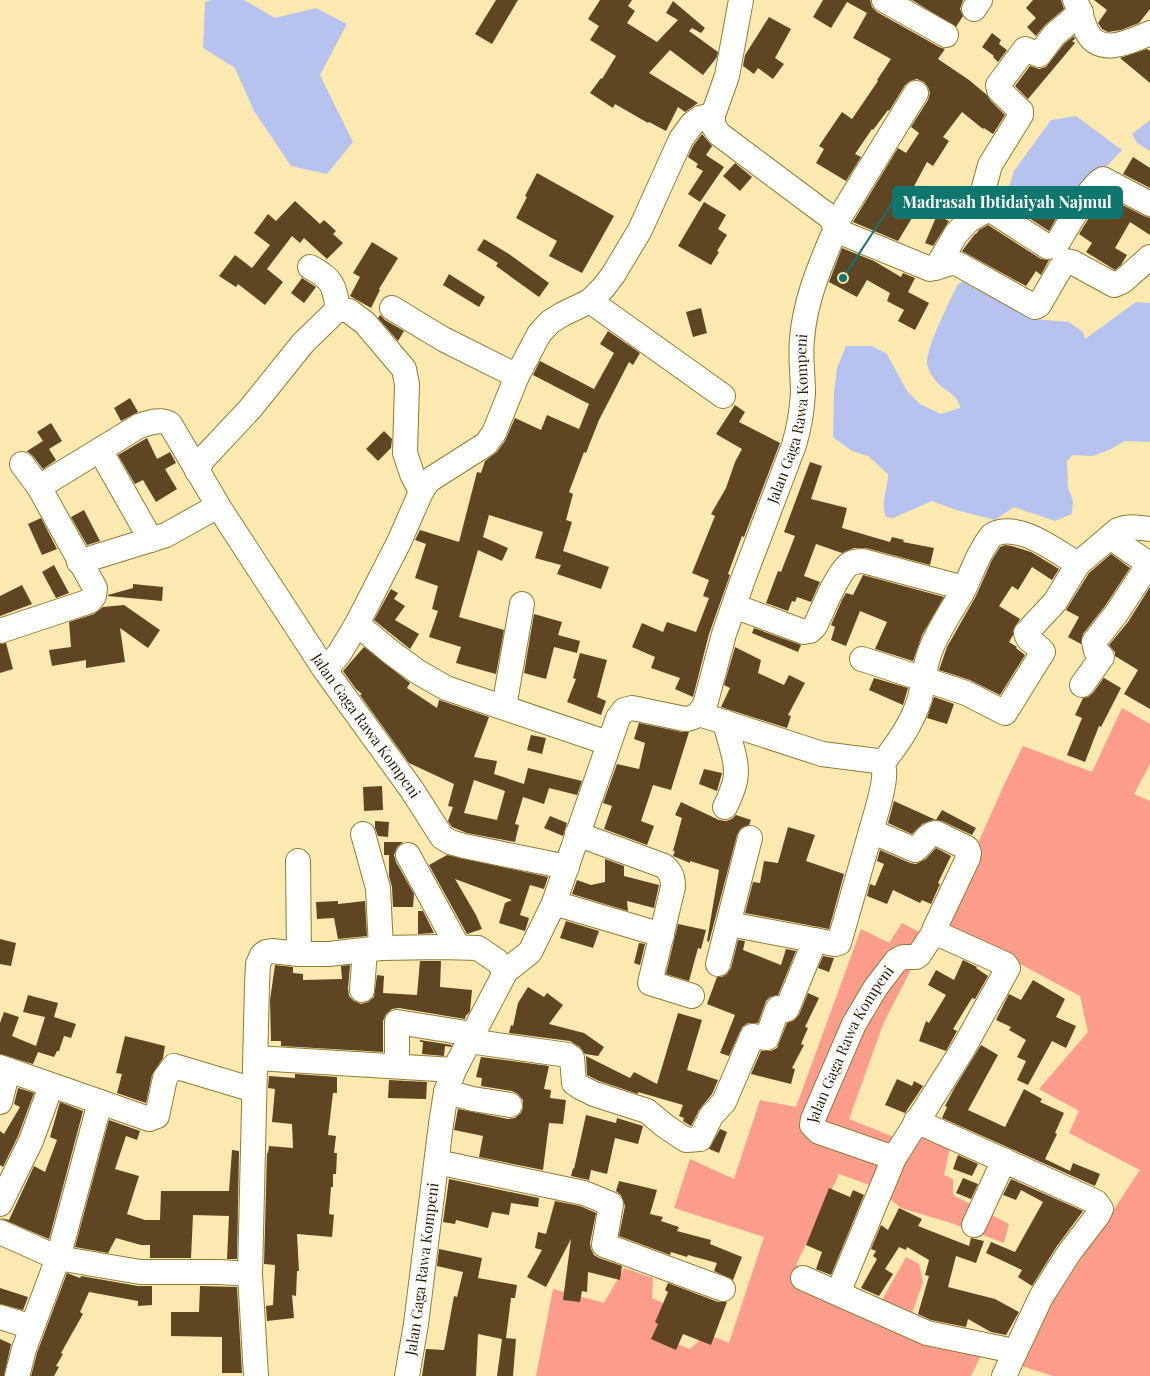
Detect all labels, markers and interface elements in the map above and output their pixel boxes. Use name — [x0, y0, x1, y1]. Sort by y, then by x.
callout: Madrasah Ibtidaiyah Najmul — [893, 187, 1122, 218]
text: Madrasah Ibtidaiyah Najmul — [902, 191, 1112, 212]
street label: Jalan Gaga Rawa Kompeni — [761, 332, 812, 507]
street label: Jalan Gaga Rawa Kompeni — [307, 648, 426, 802]
street label: Jalan Gaga Rawa Kompeni — [801, 961, 898, 1125]
street label: Jalan Gaga Rawa Kompeni — [400, 1181, 443, 1358]

